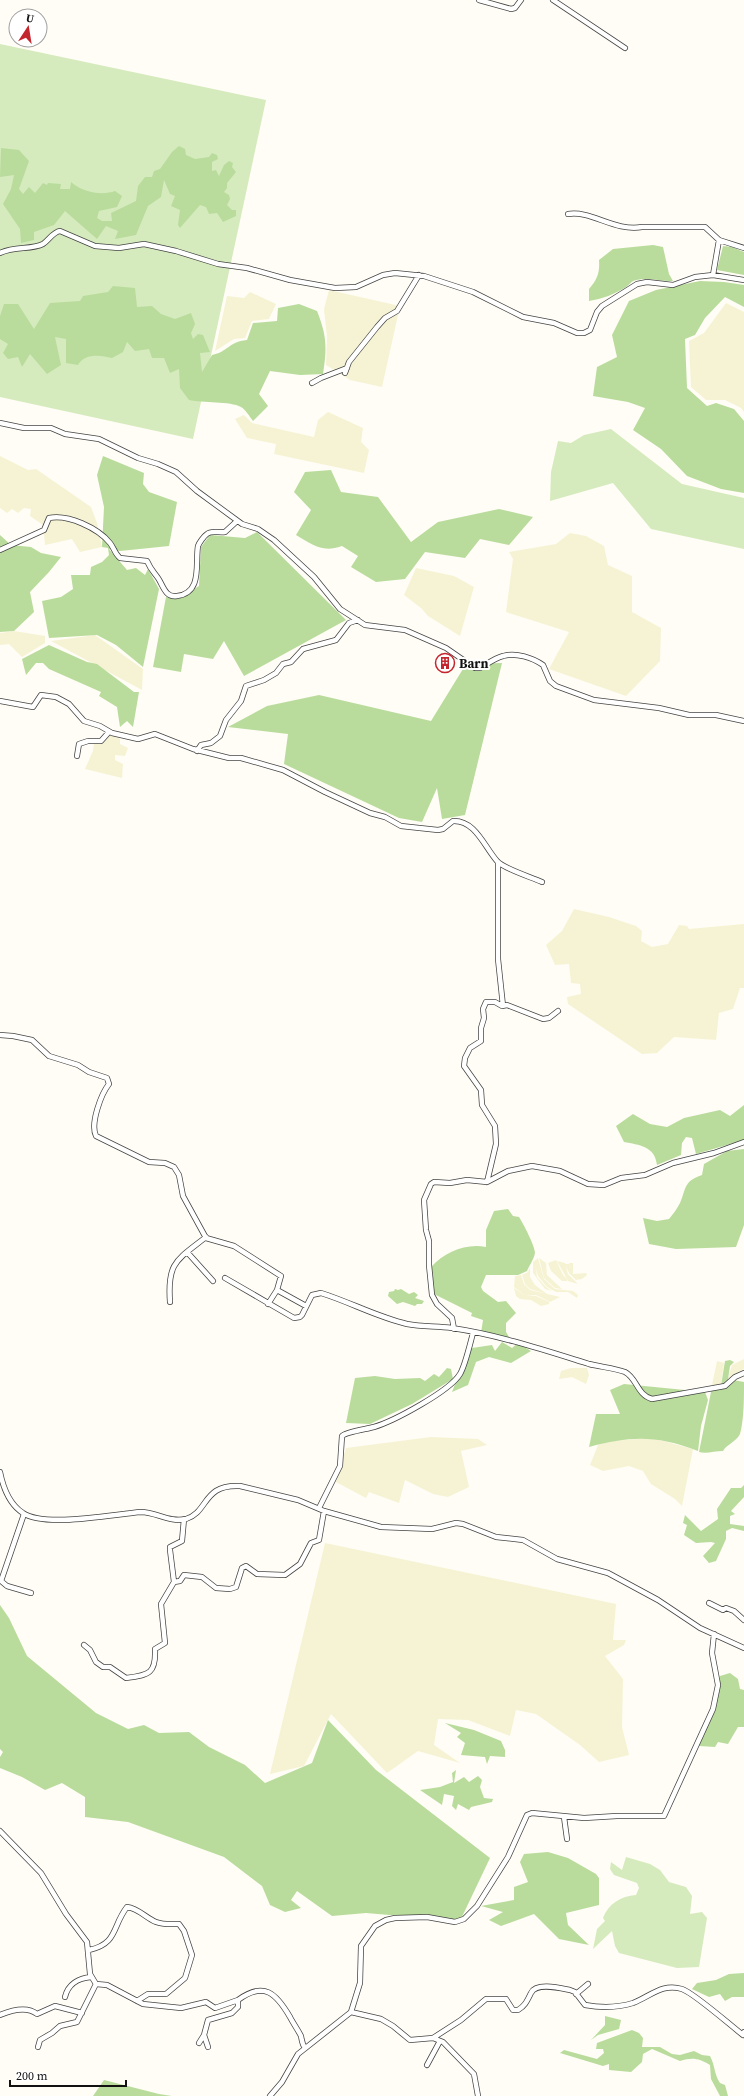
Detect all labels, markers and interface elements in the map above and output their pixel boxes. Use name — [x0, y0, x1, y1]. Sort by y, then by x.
north arrow — [8, 8, 48, 48]
text: U — [24, 11, 35, 27]
building icon: Barn — [434, 652, 456, 674]
place label: Barn — [459, 655, 488, 672]
scale bar — [10, 2062, 126, 2088]
text: 200 m — [16, 2068, 48, 2084]

